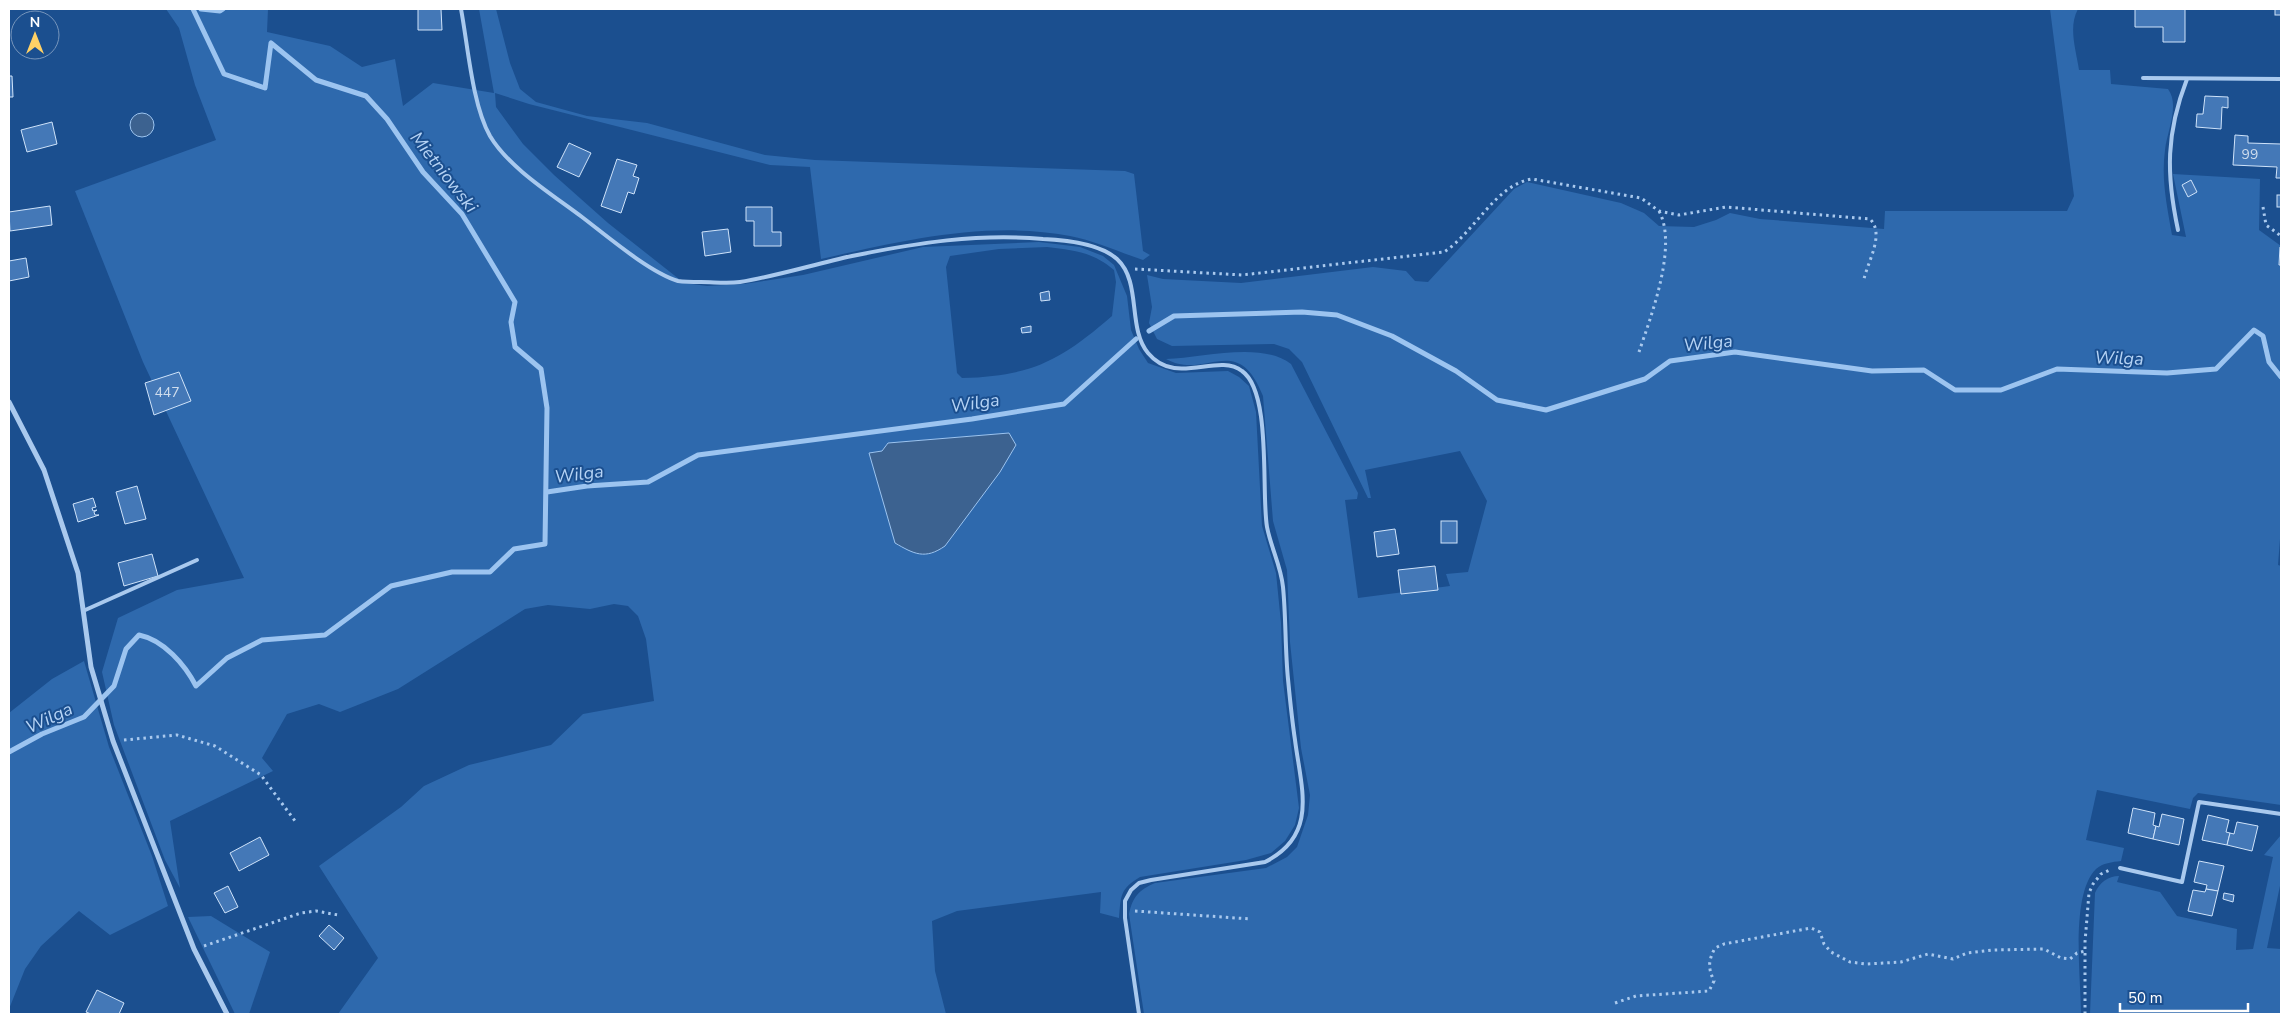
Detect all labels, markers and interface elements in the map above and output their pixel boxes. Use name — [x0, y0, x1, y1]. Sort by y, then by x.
north arrow — [10, 10, 60, 60]
text: N — [30, 13, 40, 32]
water label: Mietniowski — [405, 127, 484, 218]
house number: 99 — [2242, 145, 2258, 164]
water label: Wilga — [1682, 328, 1734, 358]
water label: Wilga — [2094, 345, 2144, 371]
house number: 447 — [154, 383, 180, 402]
water label: Wilga — [949, 388, 1001, 418]
water label: Wilga — [553, 459, 605, 489]
water label: Wilga — [22, 697, 76, 739]
scale bar — [2120, 980, 2248, 1012]
text: 50 m — [2128, 988, 2163, 1008]

